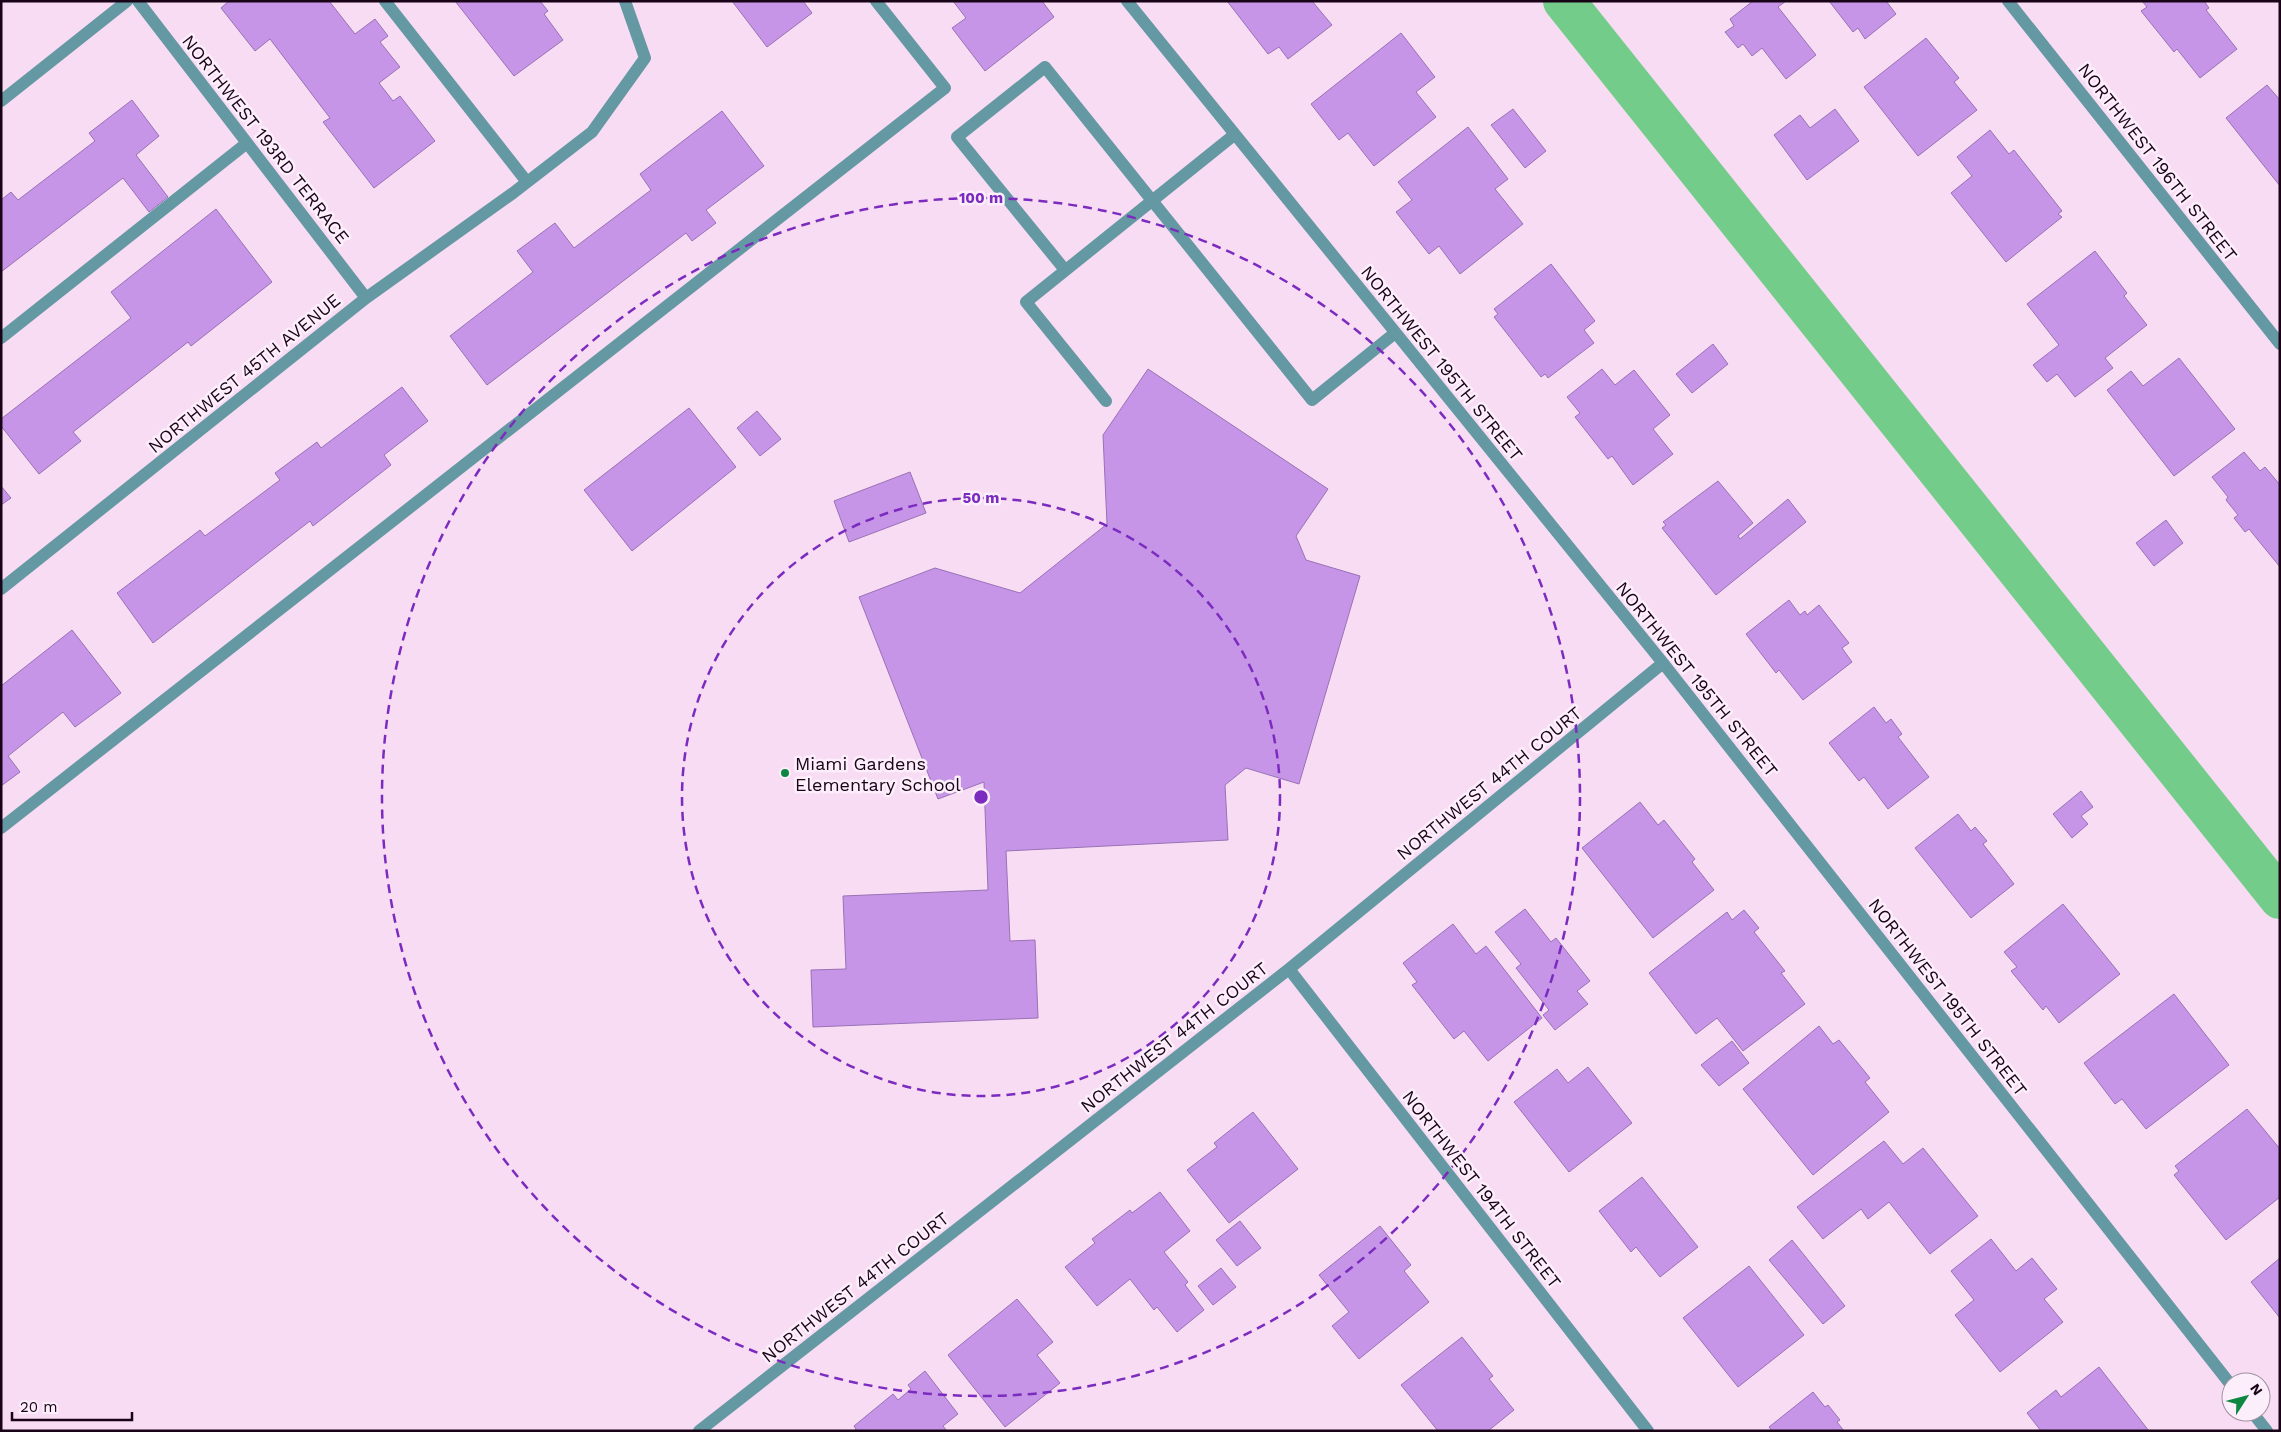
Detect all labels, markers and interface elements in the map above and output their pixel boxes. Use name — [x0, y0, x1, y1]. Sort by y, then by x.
street label: NORTHWEST 193RD TERRACE — [178, 31, 354, 247]
street label: NORTHWEST 196TH STREET — [2074, 59, 2242, 265]
text: 100 m — [959, 189, 1003, 207]
street label: NORTHWEST 195TH STREET — [1357, 261, 1527, 465]
street label: NORTHWEST 45TH AVENUE — [144, 289, 344, 457]
text: 50 m — [963, 489, 999, 507]
street label: NORTHWEST 195TH STREET — [1612, 577, 1782, 781]
street label: NORTHWEST 44TH COURT — [1392, 702, 1586, 864]
place label: Miami Gardens Elementary School — [795, 753, 961, 795]
marker: Miami Gardens Elementary School — [779, 767, 791, 779]
centre of rings — [972, 788, 990, 806]
street label: NORTHWEST 195TH STREET — [1864, 894, 2032, 1100]
street label: NORTHWEST 44TH COURT — [1076, 957, 1272, 1117]
street label: NORTHWEST 194TH STREET — [1398, 1086, 1566, 1292]
street label: NORTHWEST 44TH COURT — [757, 1207, 953, 1367]
north arrow — [2221, 1372, 2271, 1422]
text: N — [2247, 1380, 2266, 1398]
scale bar — [12, 1390, 132, 1422]
text: 20 m — [20, 1398, 58, 1416]

